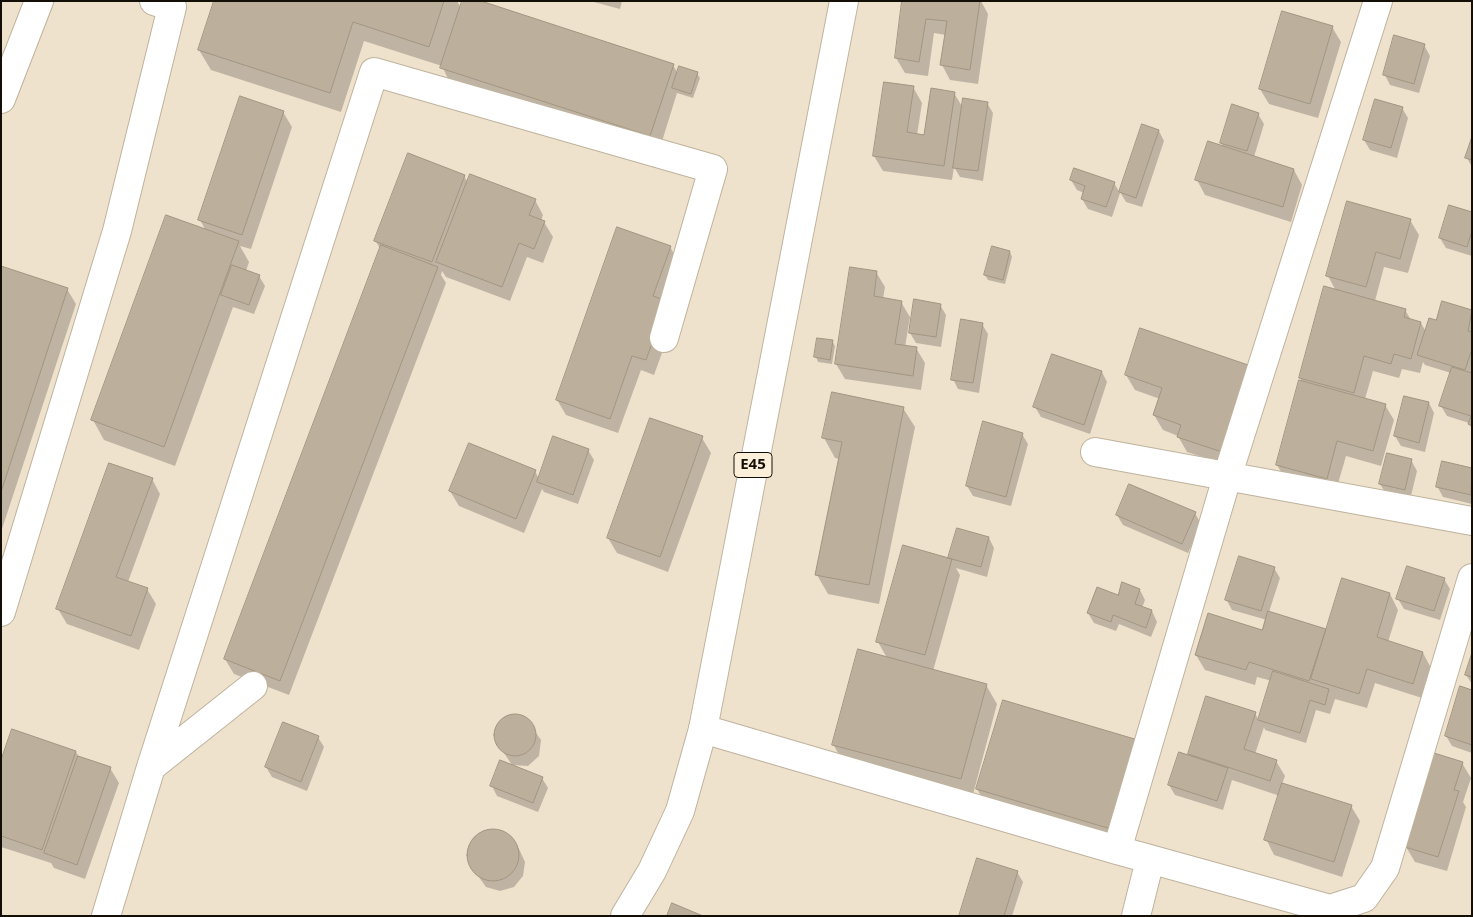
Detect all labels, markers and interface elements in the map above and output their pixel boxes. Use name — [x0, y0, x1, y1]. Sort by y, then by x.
road number: E45 — [734, 452, 772, 478]

